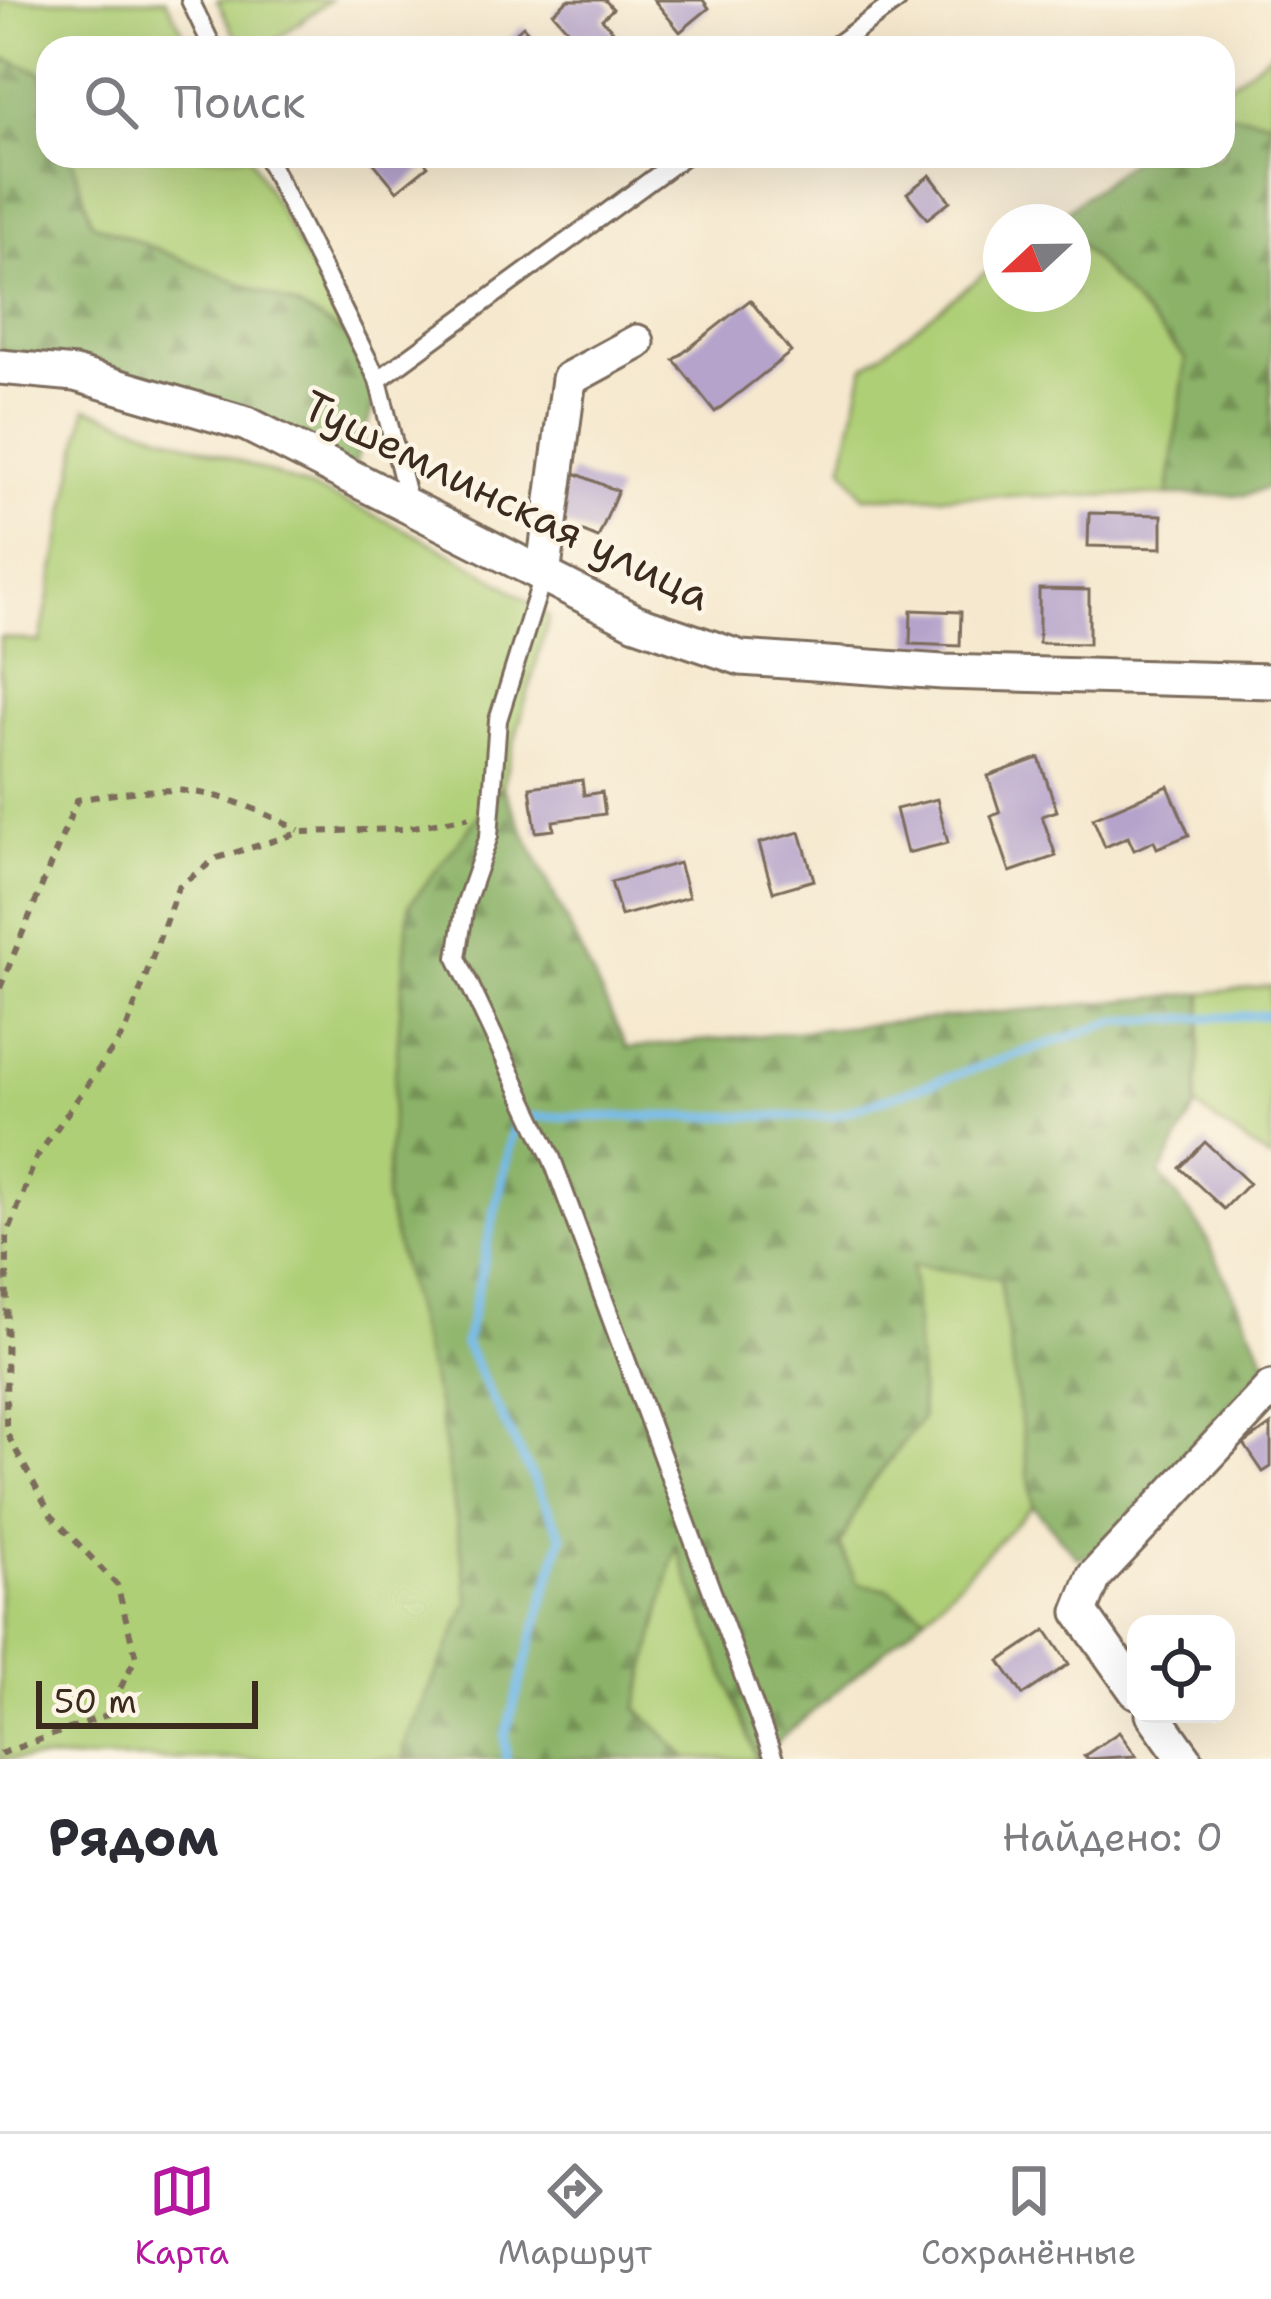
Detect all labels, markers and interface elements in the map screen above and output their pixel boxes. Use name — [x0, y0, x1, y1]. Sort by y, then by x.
search box — [36, 36, 1235, 168]
icon: search — [78, 69, 144, 135]
text: Поиск — [174, 72, 305, 132]
north arrow — [983, 204, 1091, 312]
street label: Тушемлинская улица — [294, 377, 720, 623]
map controls — [1127, 1615, 1235, 1723]
button: locate — [1127, 1615, 1235, 1723]
scale bar — [36, 1675, 258, 1728]
text: 50 m — [54, 1679, 137, 1724]
text: Рядом — [48, 1803, 219, 1871]
text: Найдено: 0 — [1002, 1811, 1223, 1863]
tab: Карта — [135, 2158, 229, 2275]
tab: Маршрут — [498, 2158, 652, 2275]
tab: Сохранённые — [921, 2158, 1136, 2275]

